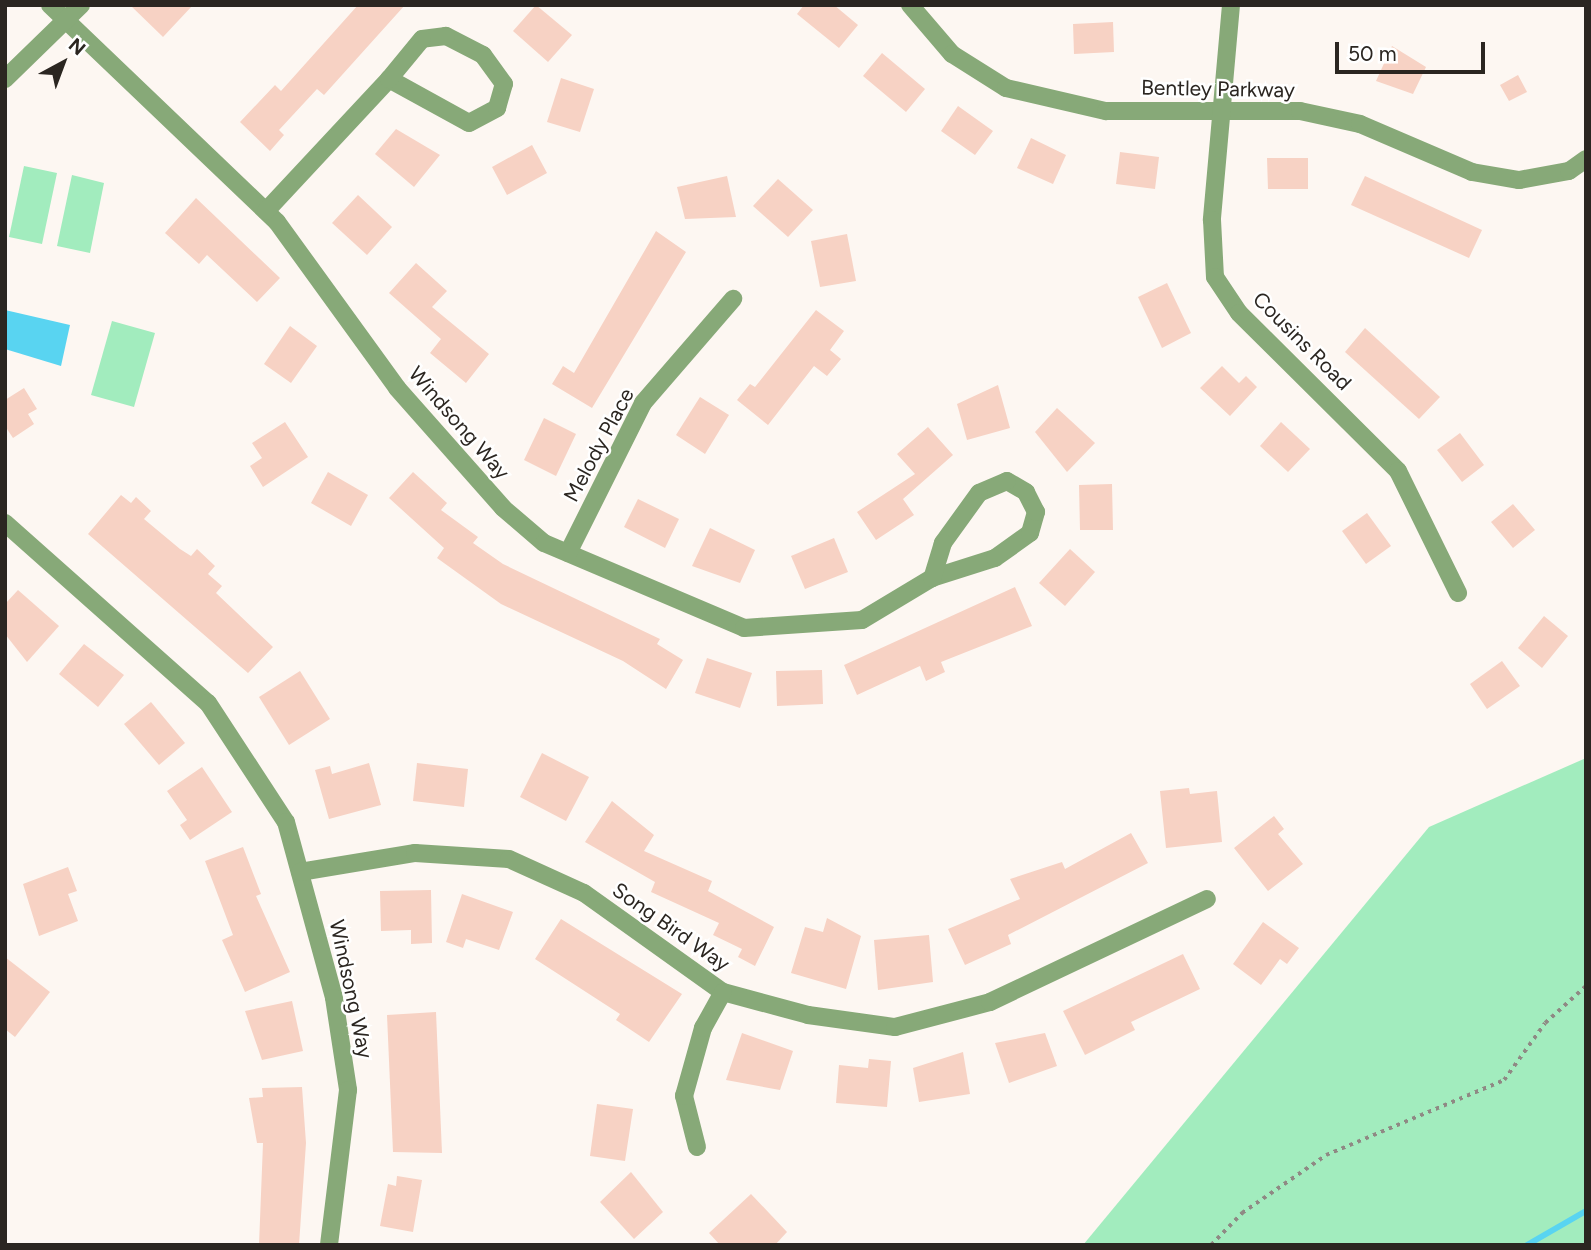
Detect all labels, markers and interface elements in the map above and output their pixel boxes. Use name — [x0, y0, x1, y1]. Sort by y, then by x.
north arrow — [28, 28, 98, 98]
scale bar — [1339, 28, 1490, 72]
text: N — [64, 33, 90, 60]
text: 50 m — [1348, 41, 1397, 66]
street label: Bentley Parkway — [1141, 75, 1295, 103]
street label: Cousins Road — [1248, 287, 1356, 395]
street label: Windsong Way — [403, 361, 515, 485]
street label: Melody Place — [559, 384, 639, 506]
street label: Song Bird Way — [607, 877, 735, 977]
street label: Windsong Way — [324, 917, 378, 1061]

